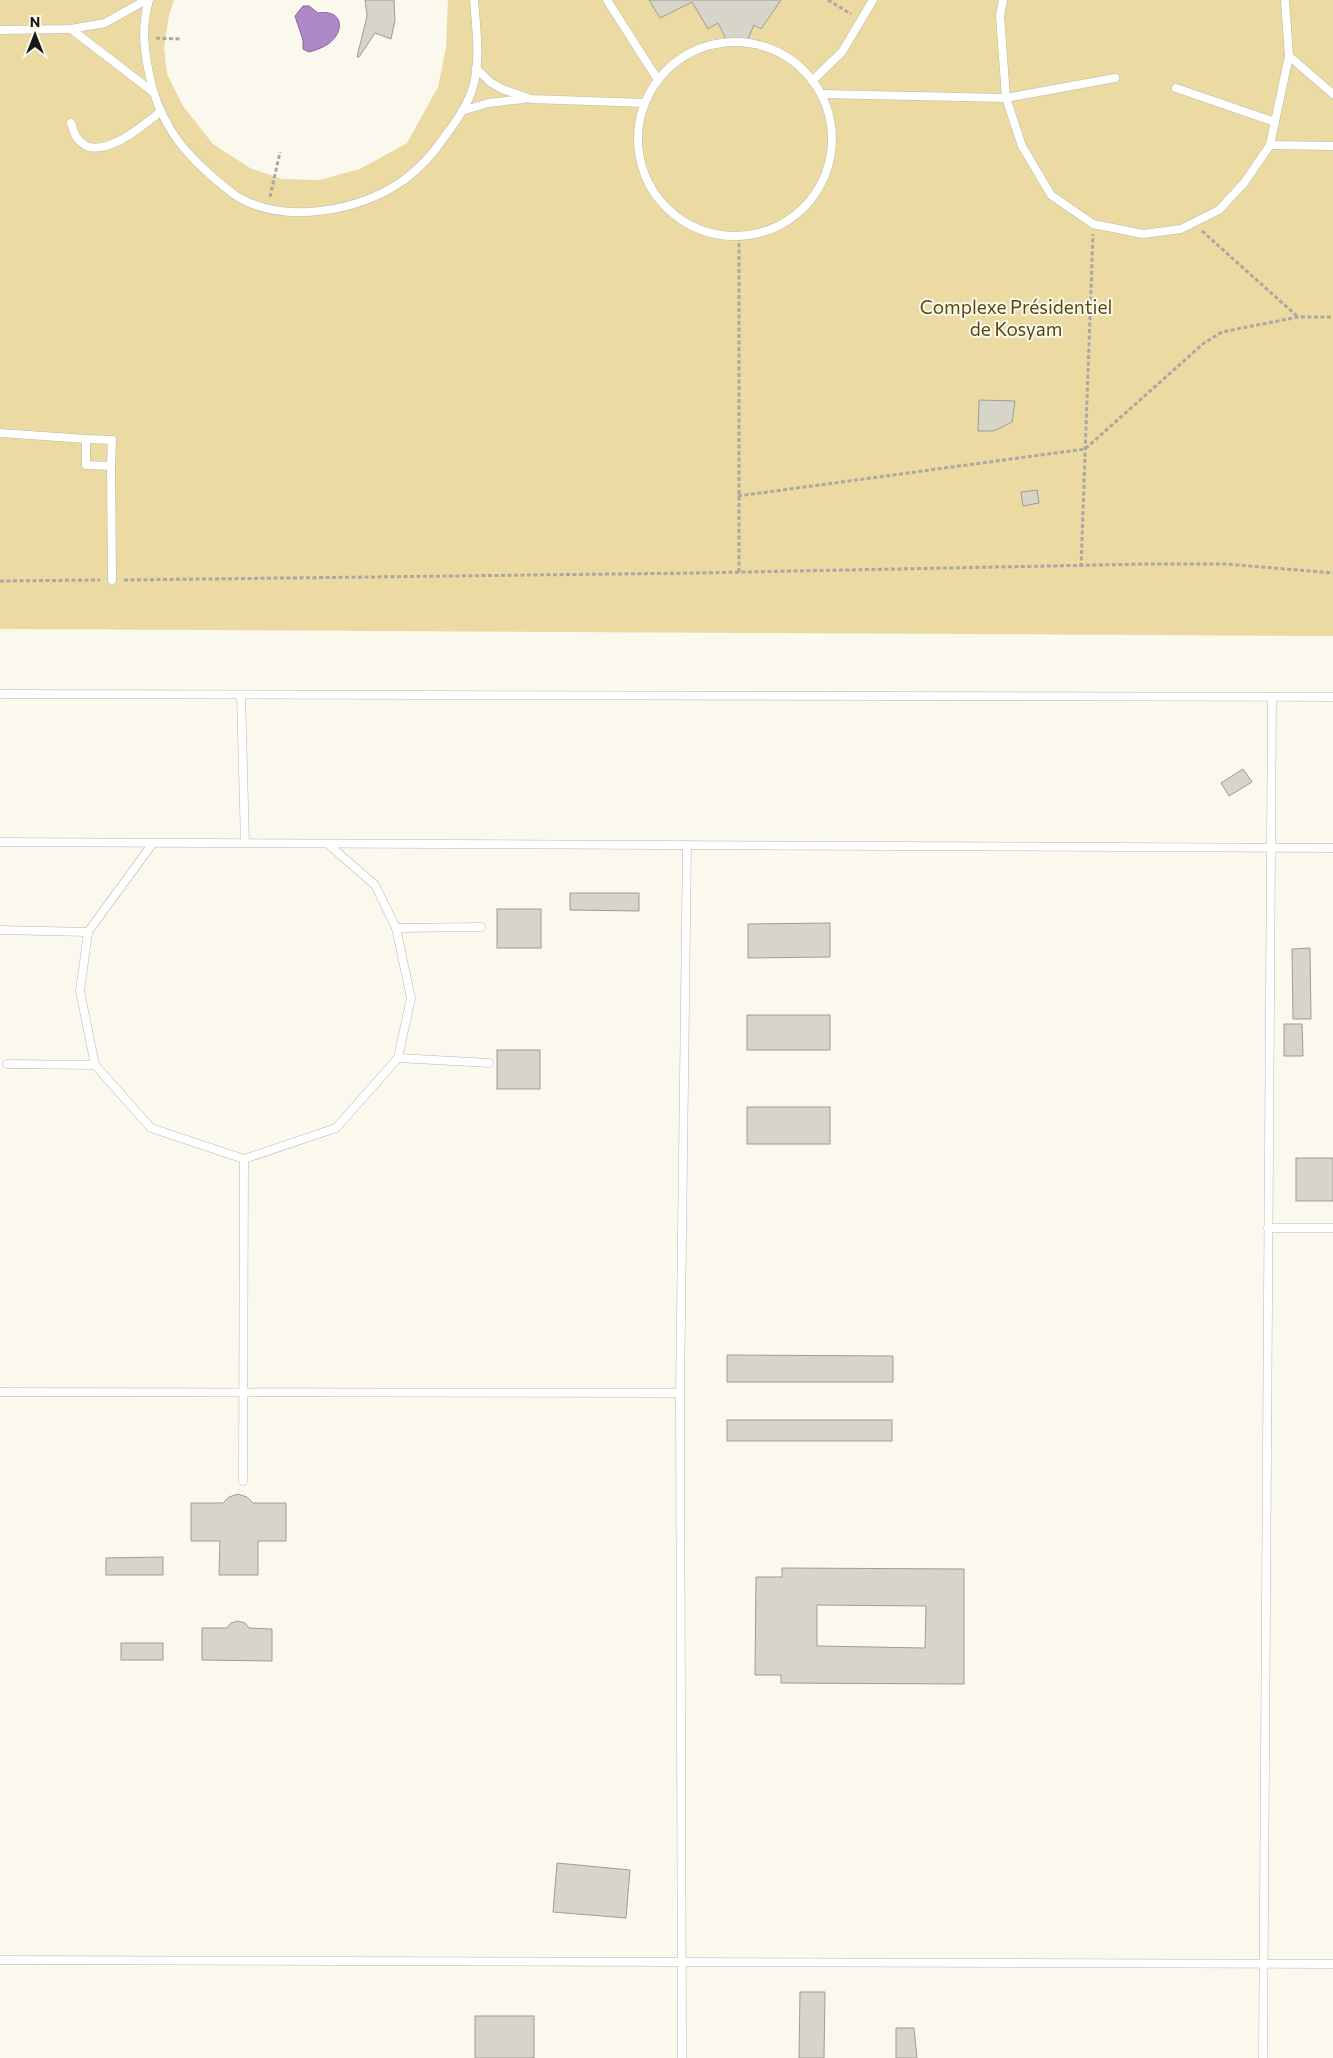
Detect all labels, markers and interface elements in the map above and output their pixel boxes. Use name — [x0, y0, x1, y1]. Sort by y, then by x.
north arrow — [10, 10, 60, 60]
text: N — [30, 13, 40, 30]
park label: Complexe Présidentiel de Kosyam — [920, 295, 1112, 340]

